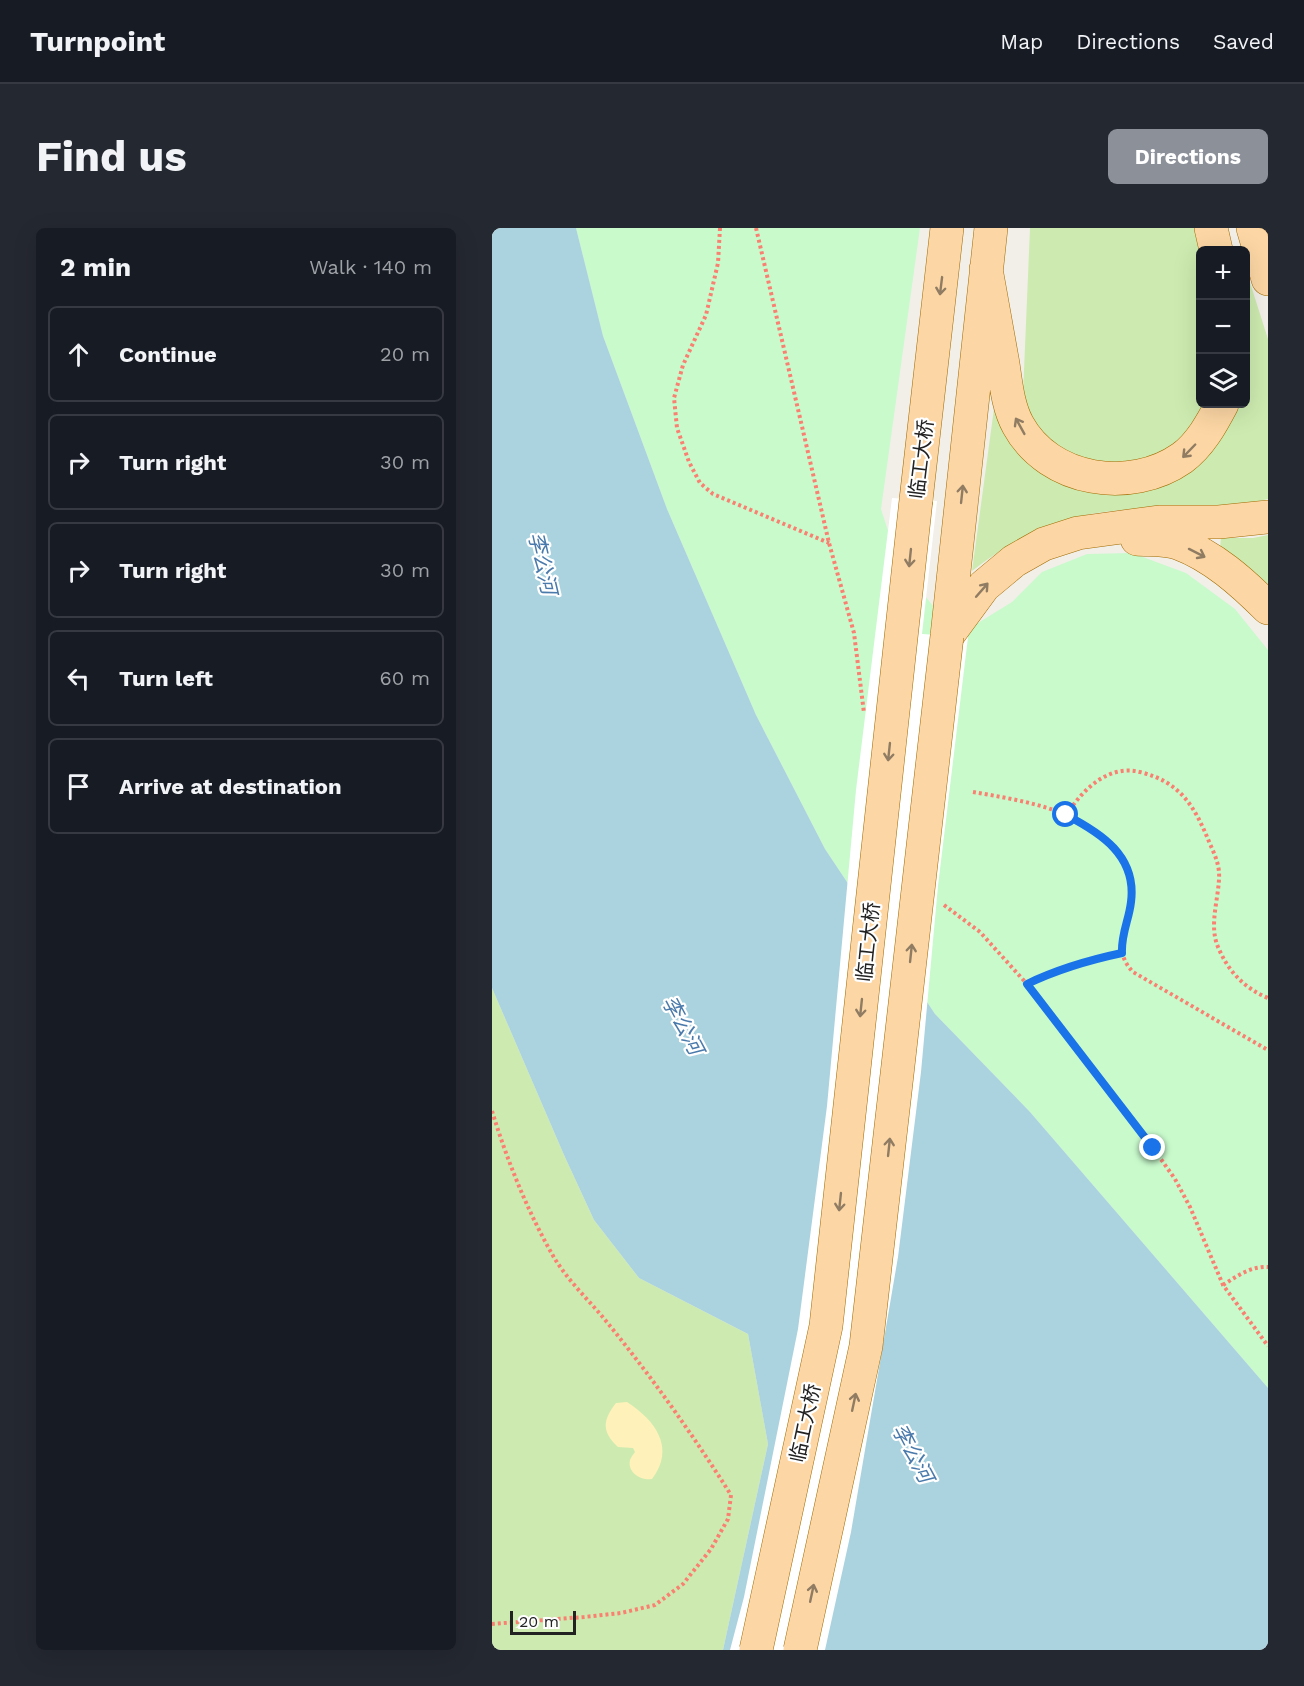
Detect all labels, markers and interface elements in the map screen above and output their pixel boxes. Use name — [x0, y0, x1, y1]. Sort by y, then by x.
text: Turnpoint — [30, 25, 165, 58]
text: Map — [1000, 29, 1043, 54]
text: Directions — [1076, 29, 1180, 54]
text: Saved — [1213, 29, 1274, 54]
button: Directions — [1108, 129, 1268, 184]
text: Find us — [36, 132, 187, 181]
map controls — [1196, 246, 1250, 408]
button: + — [1196, 246, 1250, 300]
text: 2 min — [60, 252, 131, 282]
text: Walk · 140 m — [309, 255, 432, 279]
one-way arrow — [935, 276, 946, 296]
button: − — [1196, 300, 1250, 354]
icon: ahead — [62, 338, 95, 371]
text: Continue — [119, 342, 217, 367]
text: 20 m — [380, 342, 430, 366]
button: layers — [1196, 354, 1250, 408]
street label: 临工大桥 — [904, 418, 938, 500]
one-way arrow — [1014, 418, 1026, 435]
one-way arrow — [1181, 443, 1196, 458]
icon: right — [62, 446, 95, 479]
text: Turn right — [119, 450, 226, 475]
text: 30 m — [380, 450, 430, 474]
one-way arrow — [957, 485, 968, 505]
water label: 李公河 — [524, 529, 563, 600]
one-way arrow — [904, 547, 915, 567]
one-way arrow — [1187, 547, 1205, 559]
icon: right — [62, 554, 95, 587]
text: Turn right — [119, 558, 226, 583]
text: 30 m — [380, 558, 430, 582]
one-way arrow — [975, 583, 989, 598]
icon: left — [62, 662, 95, 695]
text: Turn left — [119, 666, 213, 691]
text: 60 m — [380, 666, 430, 690]
one-way arrow — [883, 741, 894, 761]
icon: arrive — [62, 770, 95, 803]
text: Arrive at destination — [119, 774, 342, 799]
route start — [1052, 801, 1078, 827]
street label: 临工大桥 — [852, 901, 884, 983]
one-way arrow — [905, 944, 916, 964]
water label: 李公河 — [657, 991, 711, 1062]
one-way arrow — [855, 998, 866, 1018]
route end — [1139, 1134, 1165, 1160]
one-way arrow — [883, 1137, 894, 1157]
one-way arrow — [834, 1192, 845, 1212]
street label: 临工大桥 — [785, 1381, 825, 1465]
one-way arrow — [848, 1393, 860, 1412]
water label: 李公河 — [887, 1419, 941, 1490]
one-way arrow — [807, 1584, 819, 1603]
scale bar — [510, 1608, 576, 1636]
text: 20 m — [519, 1612, 559, 1631]

